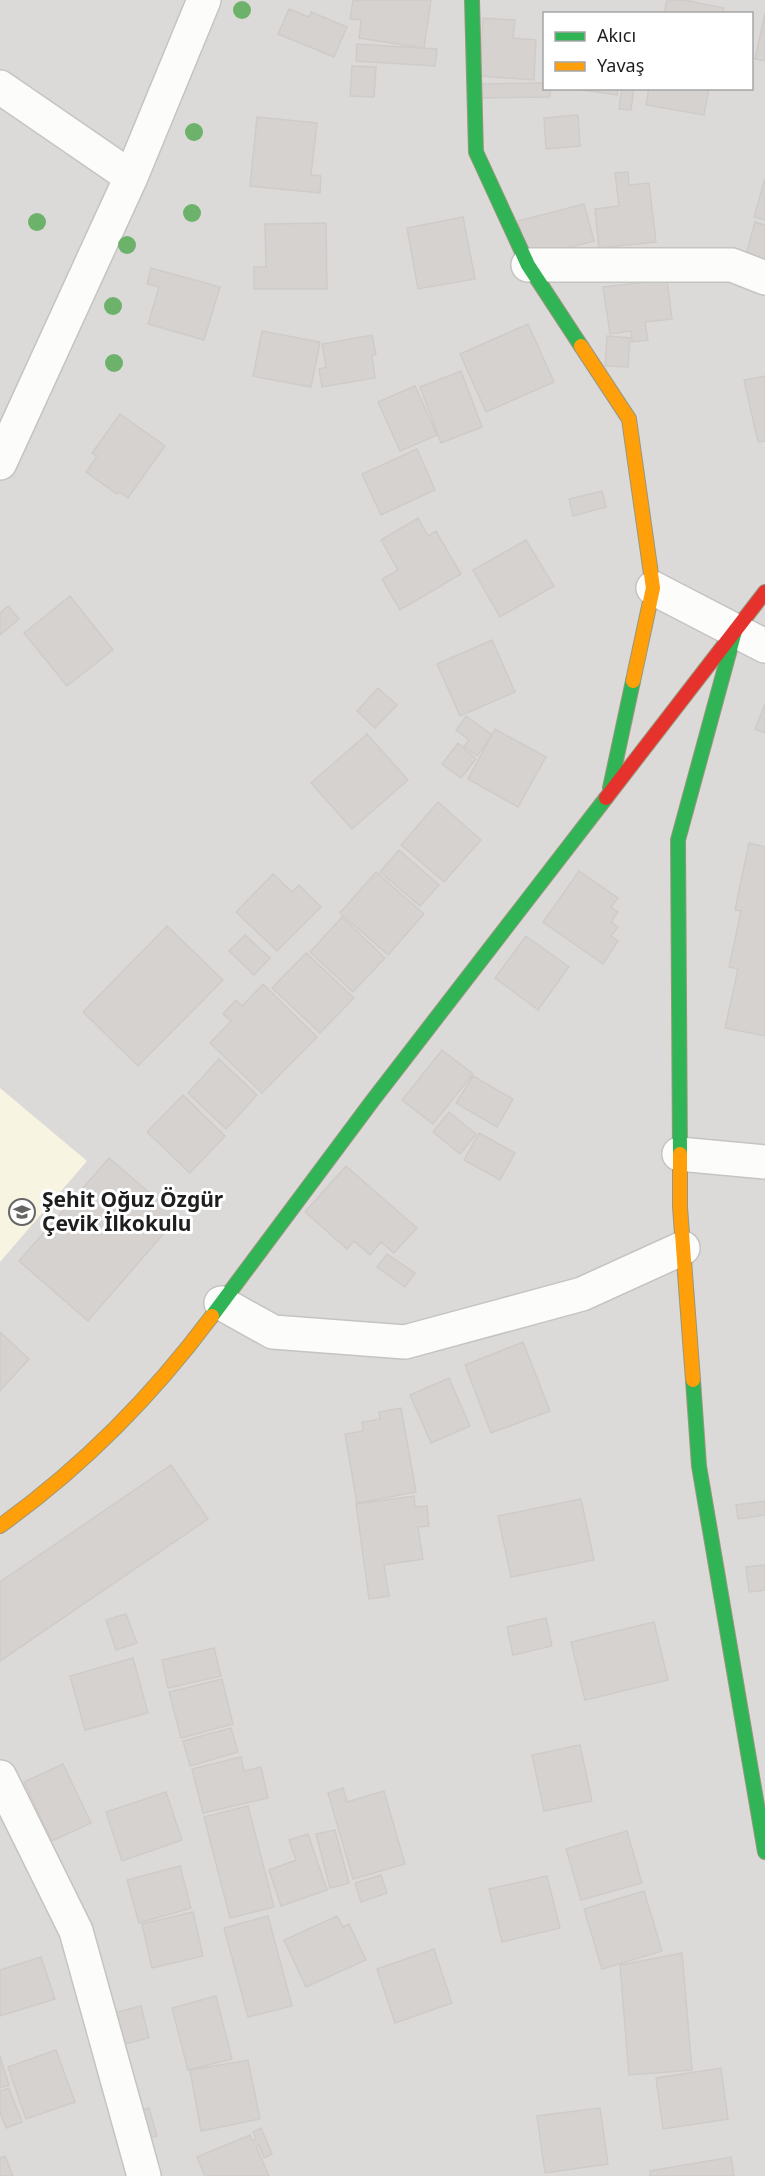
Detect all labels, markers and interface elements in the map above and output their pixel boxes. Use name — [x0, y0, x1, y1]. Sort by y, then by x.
legend — [543, 12, 753, 90]
text: Akıcı — [597, 23, 636, 47]
text: Yavaş — [597, 53, 644, 77]
place label: Şehit Oğuz Özgür Çevik İlkokulu — [42, 1185, 224, 1237]
school or university icon: Şehit Oğuz Özgür Çevik İlkokulu — [7, 1197, 37, 1227]

